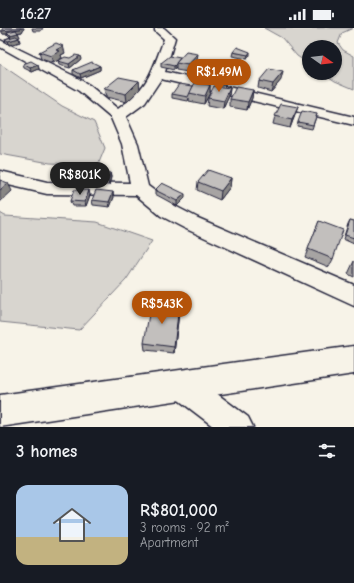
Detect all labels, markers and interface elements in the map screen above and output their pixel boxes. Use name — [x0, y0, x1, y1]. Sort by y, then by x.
text: 16:27 — [20, 5, 51, 23]
north arrow — [302, 40, 342, 80]
map controls — [302, 40, 342, 80]
pin: R$1.49M — [182, 59, 256, 93]
text: R$1.49M — [196, 64, 242, 79]
pin: R$801K — [47, 162, 113, 196]
text: R$801K — [59, 167, 101, 182]
pin: R$543K — [129, 291, 195, 325]
text: R$543K — [141, 296, 183, 311]
icon: filters — [316, 440, 338, 462]
text: 3 homes — [16, 442, 77, 461]
icon: home — [48, 501, 96, 549]
text: R$801,000 — [140, 501, 218, 520]
text: 3 rooms · 92 m² — [140, 520, 229, 535]
text: Apartment — [140, 535, 198, 550]

